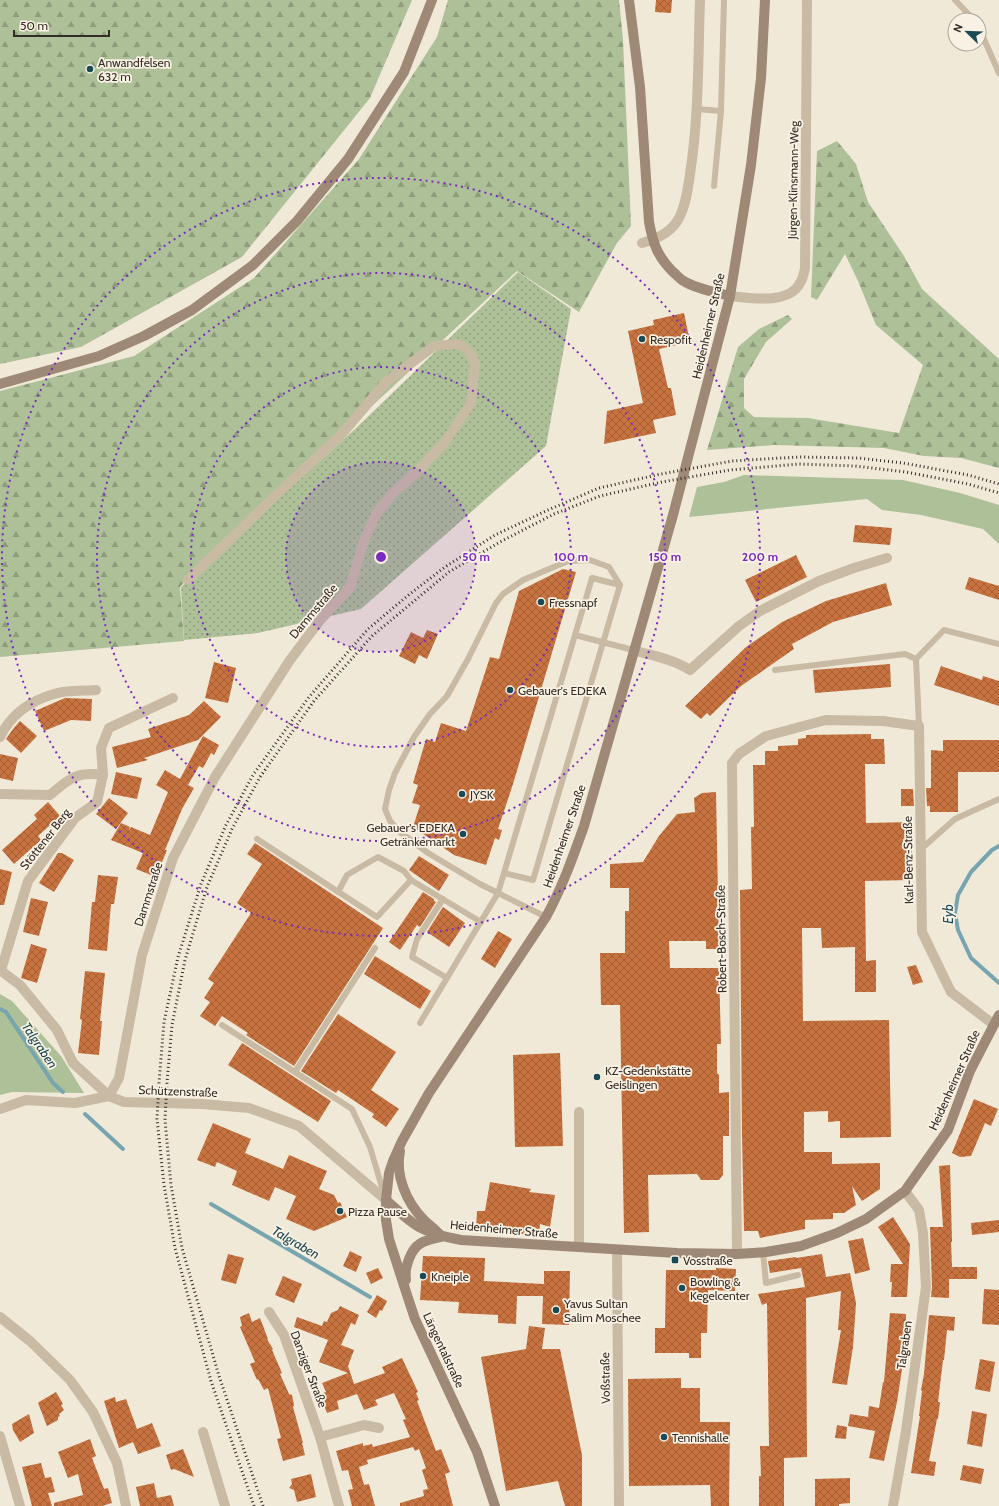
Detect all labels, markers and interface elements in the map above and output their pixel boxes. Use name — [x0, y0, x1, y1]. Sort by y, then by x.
scale bar — [14, 12, 109, 38]
north arrow — [947, 12, 987, 52]
text: 50 m — [20, 18, 48, 33]
text: N — [950, 22, 966, 34]
place label: Anwandfelsen 632 m — [98, 55, 171, 84]
marker: Anwandfelsen 632 m — [85, 64, 95, 74]
street label: Jürgen-Klinsmann-Weg — [784, 120, 802, 240]
street label: Heidenheimer Straße — [689, 272, 727, 380]
place label: Respofit — [650, 332, 692, 347]
marker: Respofit — [637, 334, 647, 344]
text: 50 m — [462, 549, 490, 564]
text: 100 m — [554, 549, 588, 564]
text: 150 m — [649, 549, 681, 564]
text: 200 m — [742, 549, 778, 564]
centre of rings — [374, 550, 388, 564]
street label: Dammstraße — [286, 581, 340, 641]
place label: Fressnapf — [549, 595, 598, 610]
marker: Fressnapf — [536, 597, 546, 607]
place label: Gebauer's EDEKA — [518, 683, 607, 698]
marker: Gebauer's EDEKA — [505, 685, 515, 695]
street label: Heidenheimer Straße — [539, 782, 589, 890]
place label: JYSK — [469, 787, 494, 802]
marker: JYSK — [457, 789, 467, 799]
street label: Stöttener Berg — [16, 804, 74, 873]
street label: Karl-Benz-Straße — [900, 816, 916, 904]
place label: Gebauer's EDEKA Getränkemarkt — [366, 820, 456, 849]
marker: Gebauer's EDEKA Getränkemarkt — [458, 829, 468, 839]
street label: Dammstraße — [131, 860, 165, 928]
street label: Robert-Bosch-Straße — [713, 885, 729, 993]
water label: Eyb — [940, 904, 956, 924]
water label: Talgraben — [19, 1019, 61, 1071]
street label: Heidenheimer Straße — [925, 1028, 983, 1132]
place label: KZ-Gedenkstätte Geislingen — [605, 1063, 691, 1092]
marker: KZ-Gedenkstätte Geislingen — [592, 1072, 602, 1082]
street label: Schützenstraße — [138, 1082, 218, 1100]
place label: Pizza Pause — [348, 1204, 407, 1219]
marker: Pizza Pause — [335, 1206, 345, 1216]
street label: Heidenheimer Straße — [449, 1217, 559, 1241]
water label: Talgraben — [269, 1222, 323, 1262]
place label: Vosstraße — [683, 1253, 733, 1268]
marker: Vosstraße — [670, 1255, 680, 1265]
place label: Kneiple — [431, 1269, 469, 1284]
marker: Kneiple — [418, 1271, 428, 1281]
place label: Bowling & Kegelcenter — [690, 1274, 750, 1303]
marker: Bowling & Kegelcenter — [677, 1283, 687, 1293]
place label: Yavus Sultan Salim Moschee — [563, 1296, 641, 1325]
marker: Yavus Sultan Salim Moschee — [551, 1305, 561, 1315]
street label: Längentalstraße — [420, 1310, 468, 1390]
street label: Talgraben — [893, 1319, 915, 1370]
street label: Danziger Straße — [287, 1328, 331, 1410]
street label: Voßstraße — [597, 1352, 613, 1404]
place label: Tennishalle — [672, 1430, 729, 1445]
marker: Tennishalle — [659, 1432, 669, 1442]

